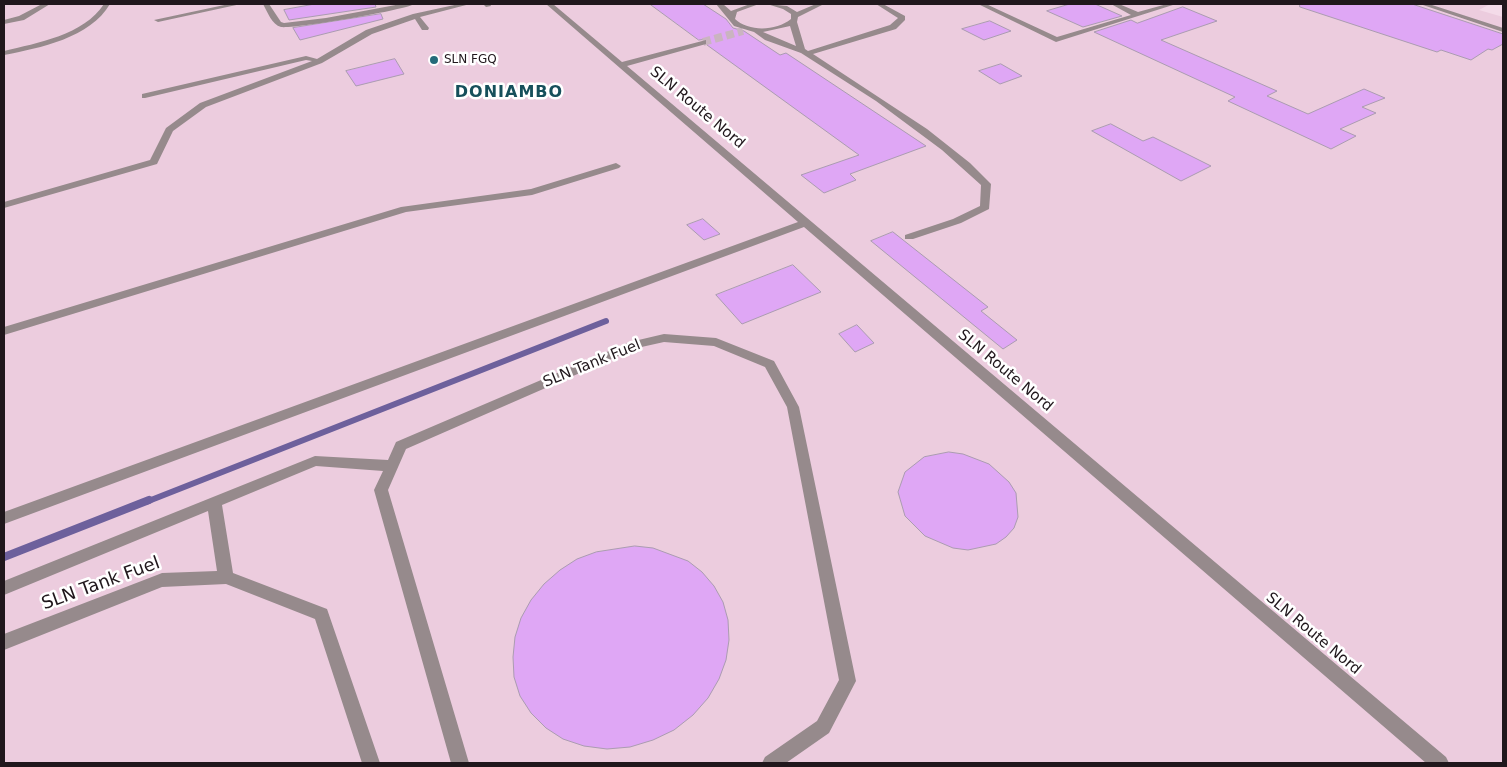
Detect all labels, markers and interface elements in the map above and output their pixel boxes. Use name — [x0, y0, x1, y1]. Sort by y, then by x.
place label: SLN FGQ — [444, 53, 497, 67]
marker: SLN FGQ — [428, 54, 440, 66]
street label: SLN Route Nord — [646, 63, 748, 153]
district label: DONIAMBO — [454, 83, 564, 103]
street label: SLN Route Nord — [954, 326, 1056, 416]
street label: SLN Tank Fuel — [541, 336, 643, 392]
street label: SLN Tank Fuel — [39, 553, 163, 615]
street label: SLN Route Nord — [1262, 589, 1364, 679]

